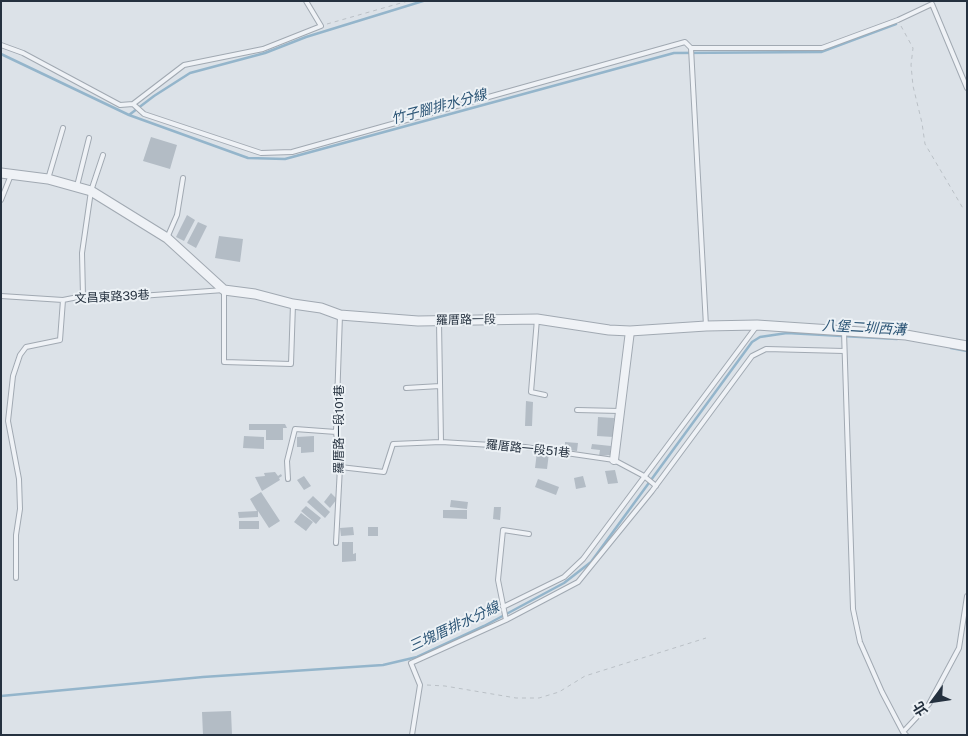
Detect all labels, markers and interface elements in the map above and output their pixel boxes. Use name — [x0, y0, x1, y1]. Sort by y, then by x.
water label: 竹子腳排水分線 — [389, 86, 489, 128]
street label: 文昌東路39巷 — [74, 288, 150, 306]
street label: 羅厝路一段 — [436, 312, 496, 328]
water label: 八堡二圳西溝 — [822, 317, 906, 339]
street label: 羅厝路一段101巷 — [332, 384, 346, 474]
street label: 羅厝路一段51巷 — [485, 437, 571, 461]
water label: 三塊厝排水分線 — [406, 599, 502, 655]
north arrow — [908, 676, 958, 726]
text: 北 — [910, 699, 931, 719]

